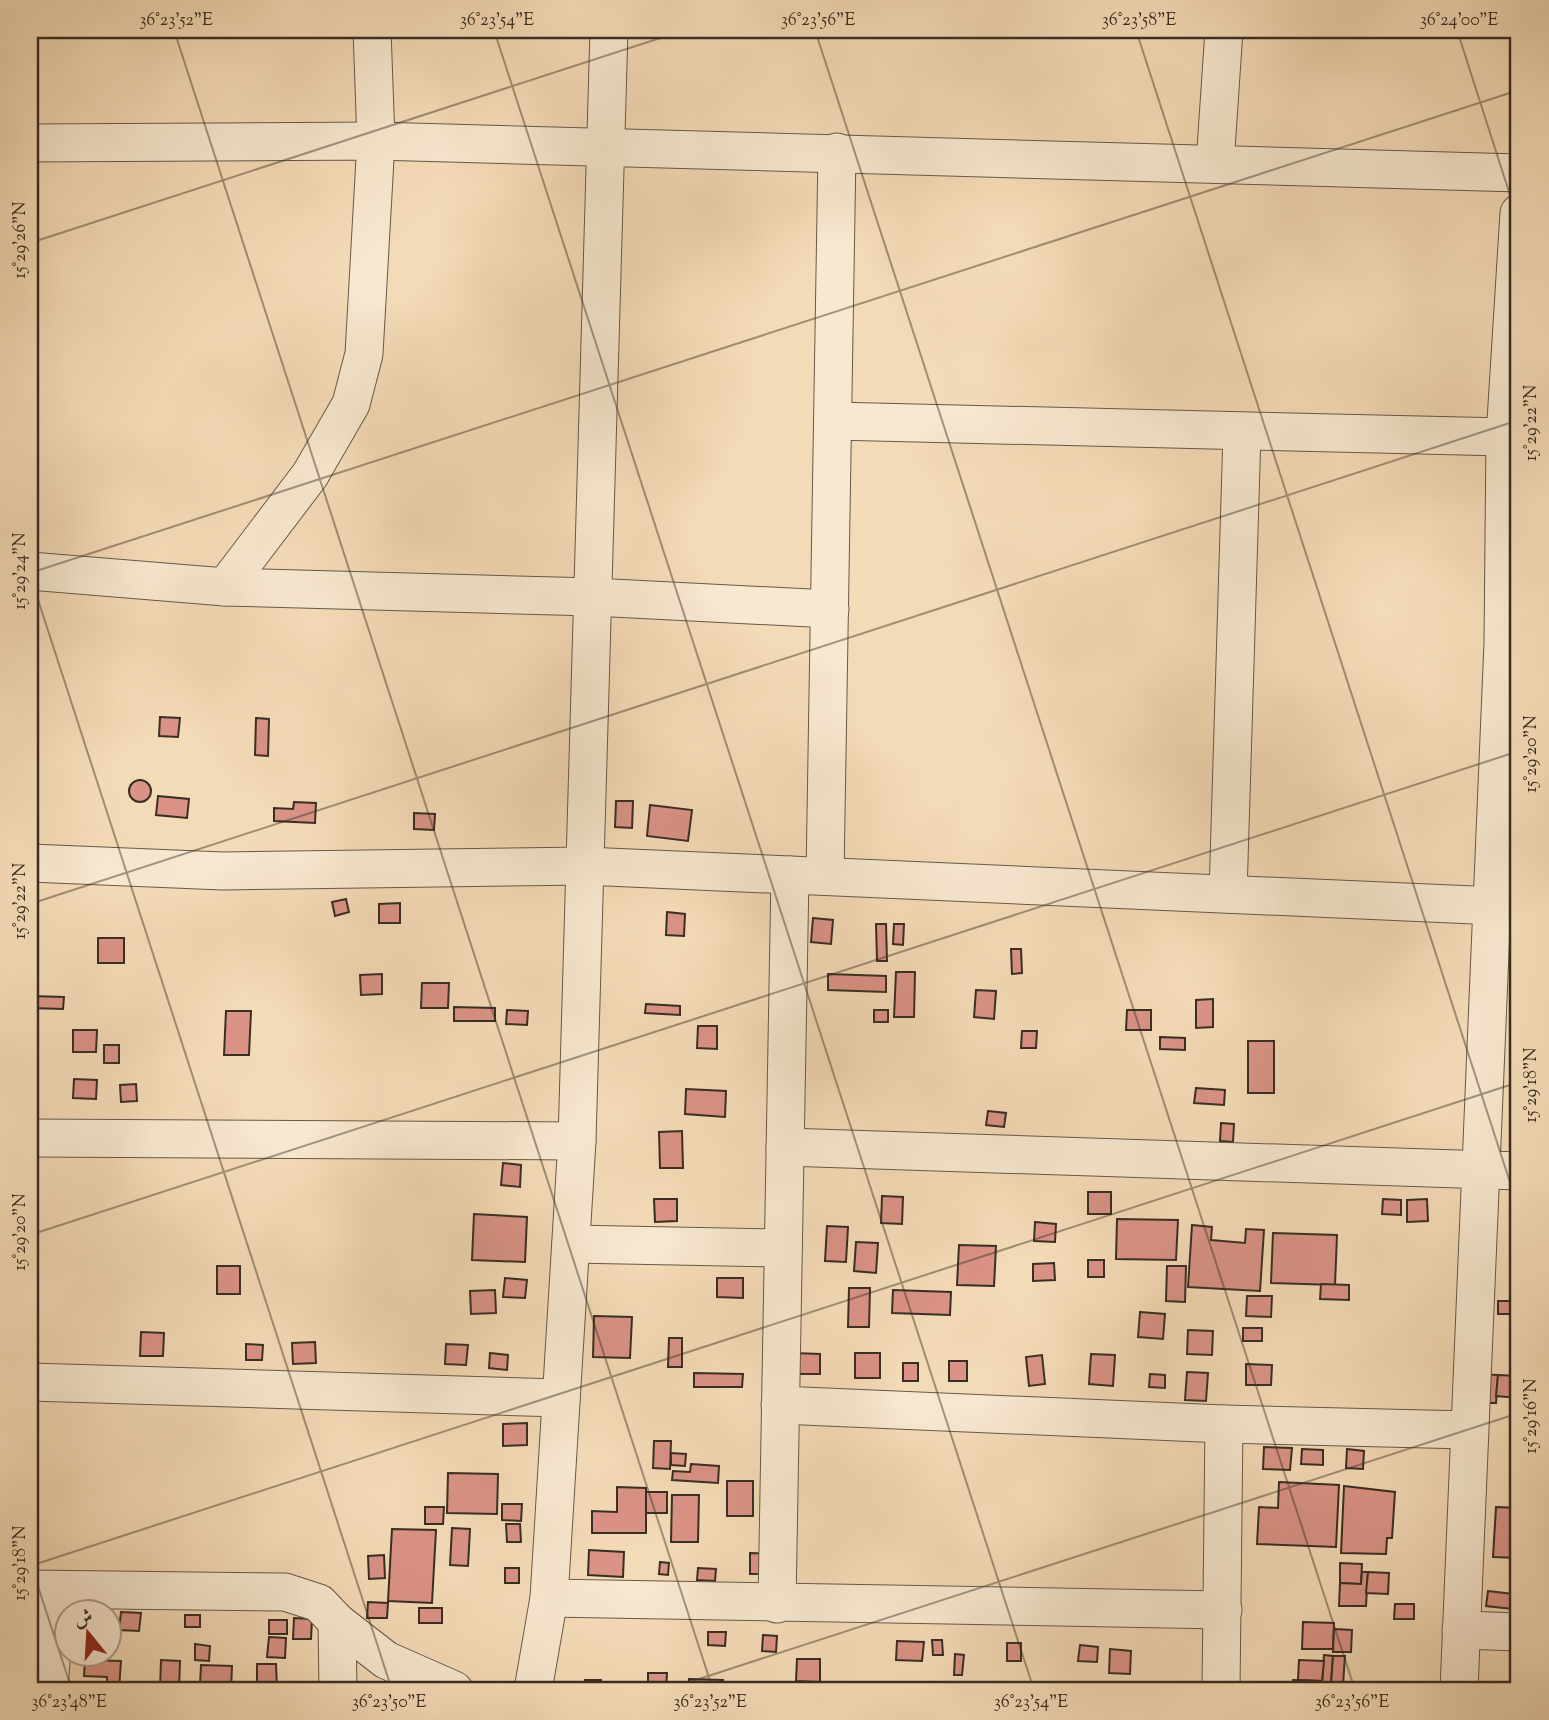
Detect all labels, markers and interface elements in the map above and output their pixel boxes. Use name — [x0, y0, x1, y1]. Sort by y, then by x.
text: 36°23'52"E — [139, 8, 213, 34]
text: 36°23'54"E — [460, 8, 534, 34]
text: 36°23'56"E — [781, 8, 855, 34]
text: 36°23'58"E — [1102, 8, 1176, 34]
text: 36°24'00"E — [1420, 8, 1498, 34]
text: 15°29'26"N — [8, 201, 34, 279]
text: 15°29'22"N — [1519, 385, 1545, 461]
text: 15°29'24"N — [8, 532, 34, 610]
text: 15°29'20"N — [1519, 715, 1545, 793]
text: 15°29'22"N — [8, 863, 34, 939]
text: 15°29'18"N — [1519, 1047, 1545, 1123]
text: 15°29'20"N — [8, 1193, 34, 1271]
text: 15°29'16"N — [1519, 1378, 1545, 1454]
text: 15°29'18"N — [8, 1525, 34, 1601]
north arrow — [52, 1598, 122, 1668]
text: ش — [70, 1603, 97, 1635]
text: 36°23'48"E — [31, 1690, 107, 1716]
text: 36°23'50"E — [352, 1690, 426, 1716]
text: 36°23'52"E — [673, 1690, 747, 1716]
text: 36°23'54"E — [994, 1690, 1068, 1716]
text: 36°23'56"E — [1315, 1690, 1389, 1716]

